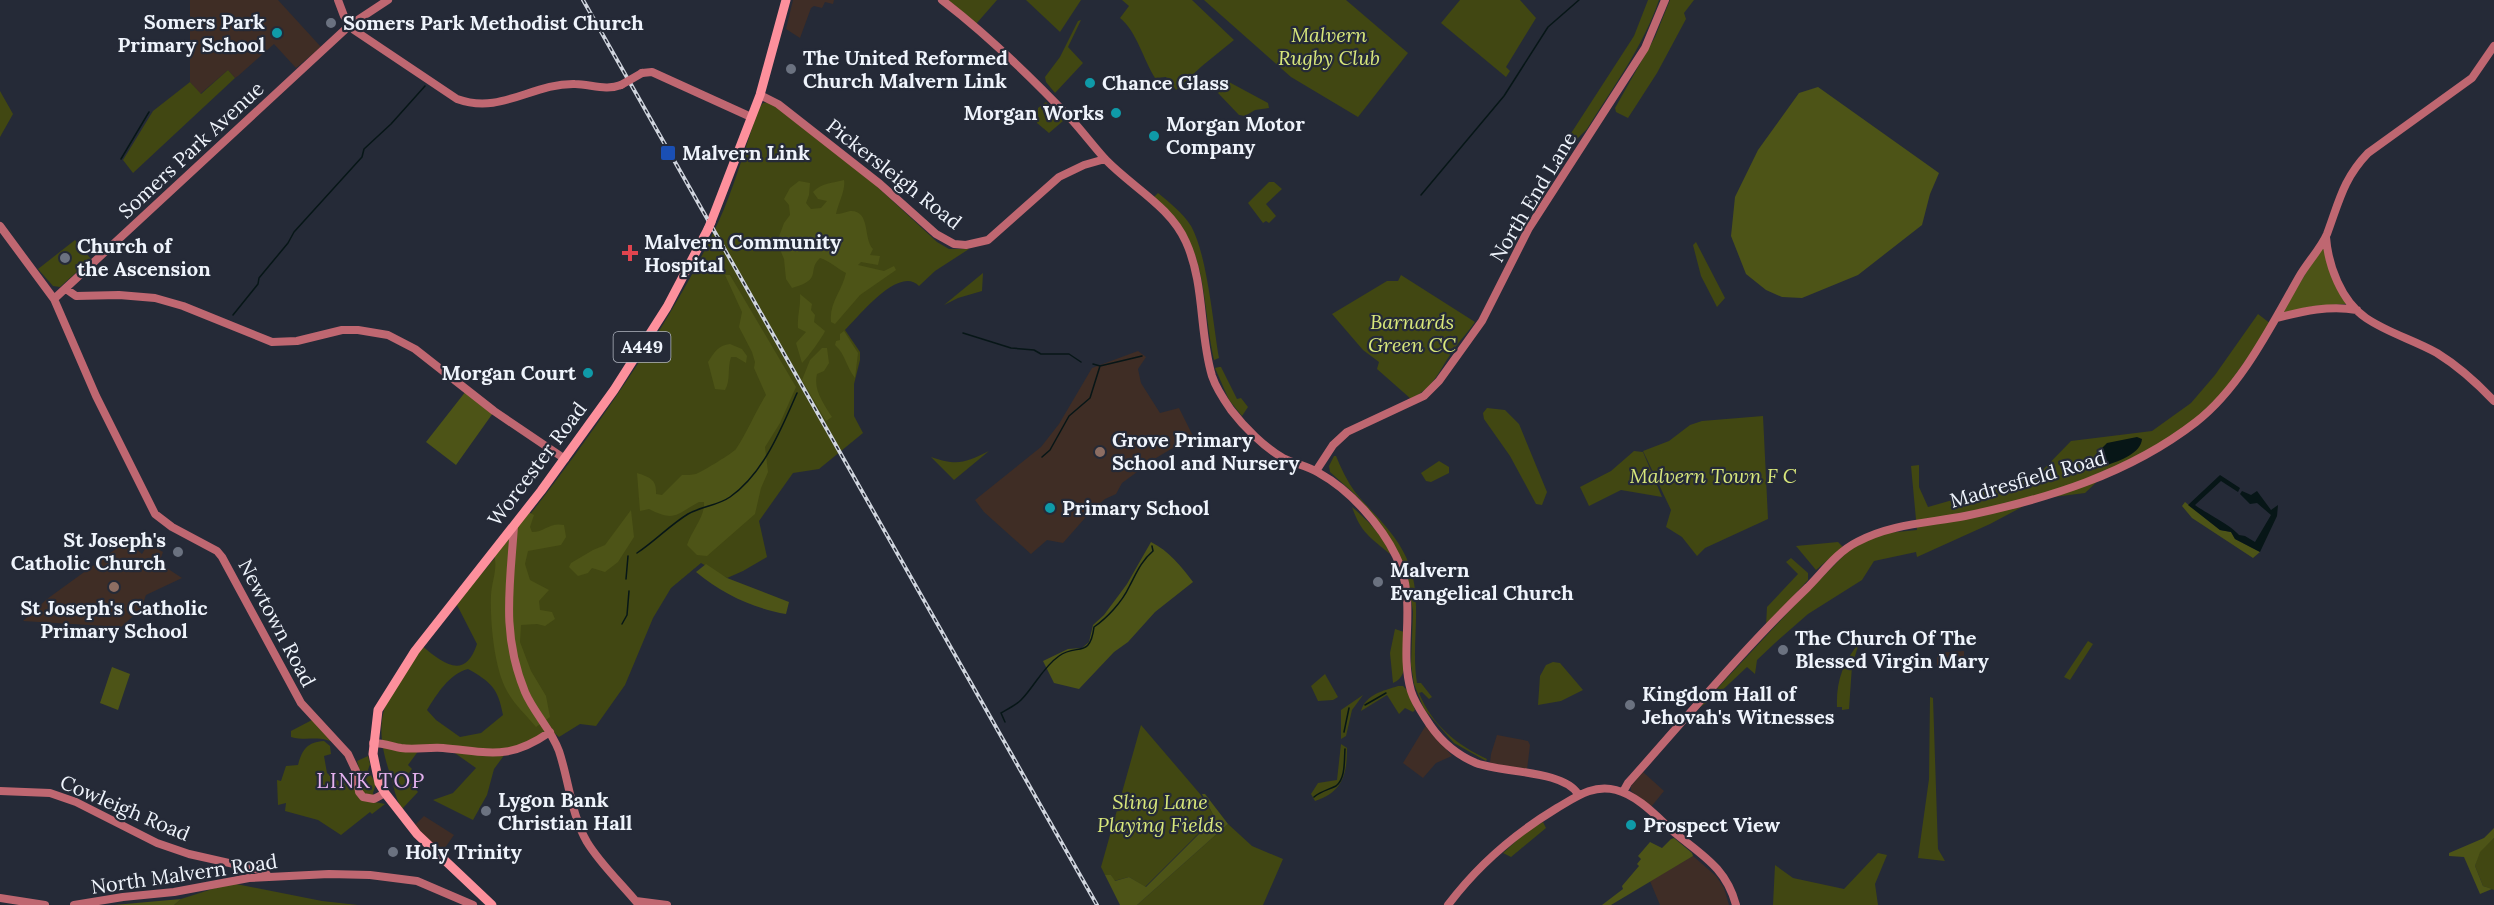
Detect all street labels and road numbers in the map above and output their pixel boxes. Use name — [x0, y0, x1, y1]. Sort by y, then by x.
street label: Somers Park Avenue — [113, 76, 269, 223]
street label: Pickersleigh Road — [822, 113, 967, 234]
street label: North End Lane — [1484, 127, 1581, 266]
road number: A449 — [614, 332, 670, 362]
street label: Worcester Road — [482, 397, 591, 531]
street label: Madresfield Road — [1947, 444, 2109, 513]
street label: Newtown Road — [233, 555, 322, 691]
street label: Cowleigh Road — [57, 769, 194, 846]
street label: North Malvern Road — [89, 848, 279, 899]

